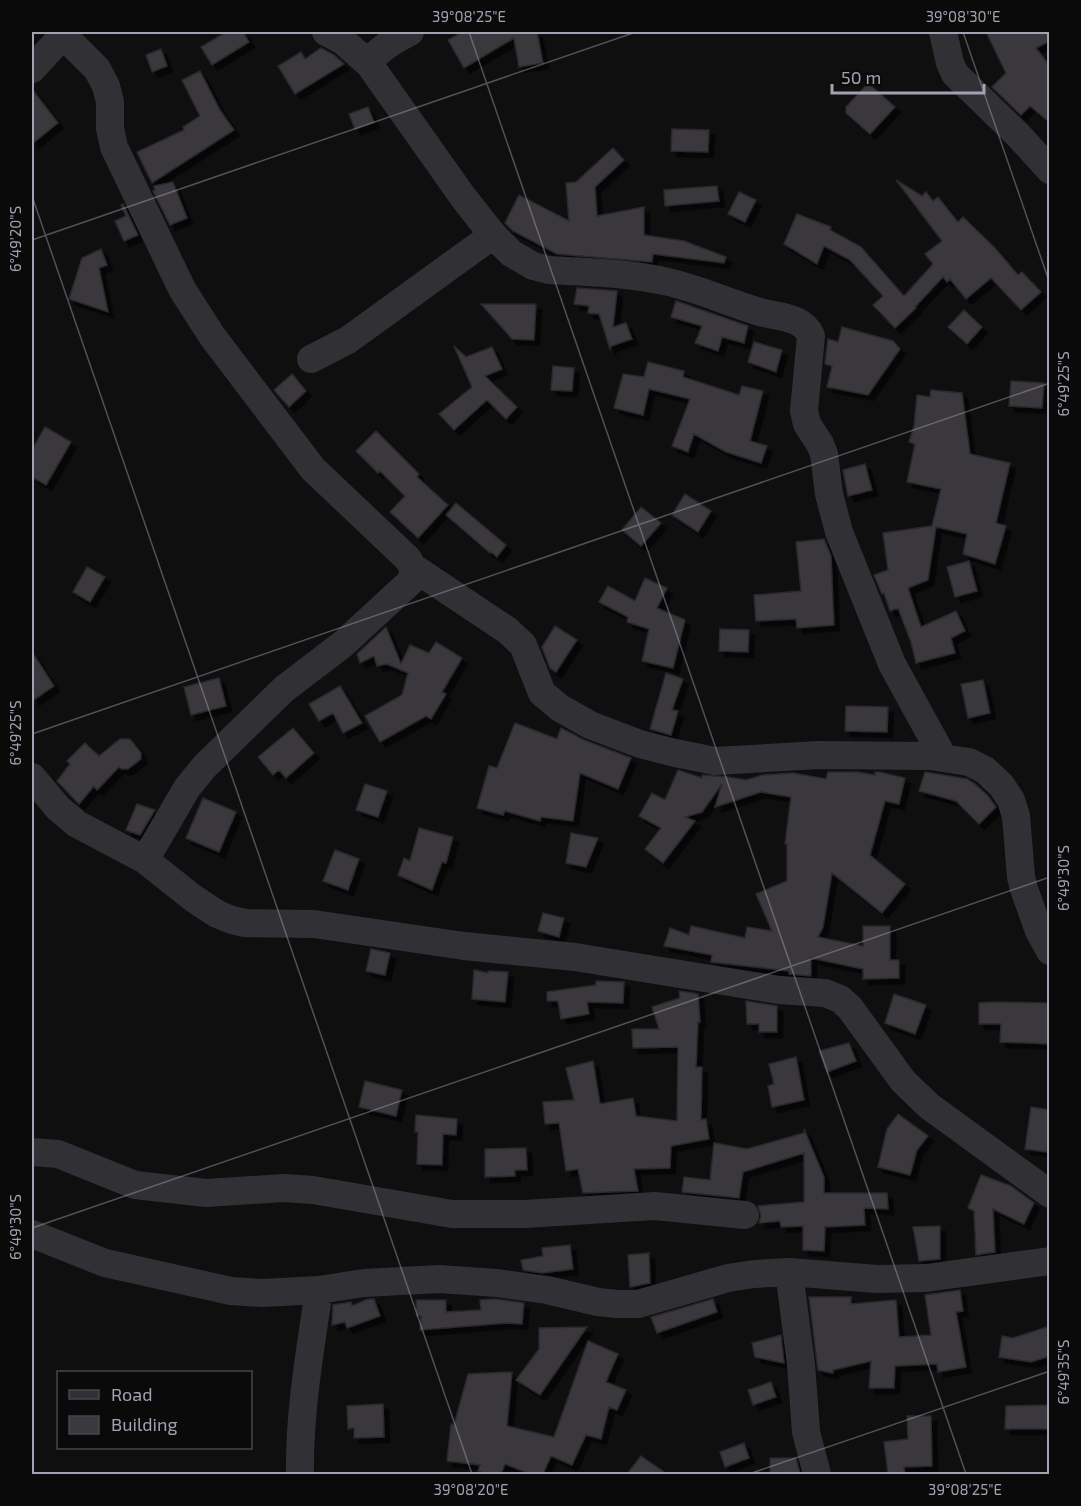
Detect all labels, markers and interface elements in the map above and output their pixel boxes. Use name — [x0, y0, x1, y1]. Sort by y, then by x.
text: 39°08'25"E — [432, 7, 506, 25]
text: 39°08'30"E — [926, 7, 1000, 25]
scale bar — [832, 57, 984, 95]
text: 50 m — [841, 66, 881, 88]
text: 6°49'20"S — [6, 206, 24, 272]
text: 6°49'25"S — [1054, 351, 1072, 417]
text: 6°49'25"S — [6, 700, 24, 766]
text: 6°49'30"S — [1054, 845, 1072, 911]
text: 6°49'30"S — [6, 1194, 24, 1260]
text: 6°49'35"S — [1054, 1339, 1072, 1405]
legend — [57, 1371, 252, 1449]
text: Road — [111, 1383, 152, 1405]
text: Building — [111, 1413, 178, 1435]
text: 39°08'20"E — [434, 1480, 508, 1498]
text: 39°08'25"E — [928, 1480, 1002, 1498]

